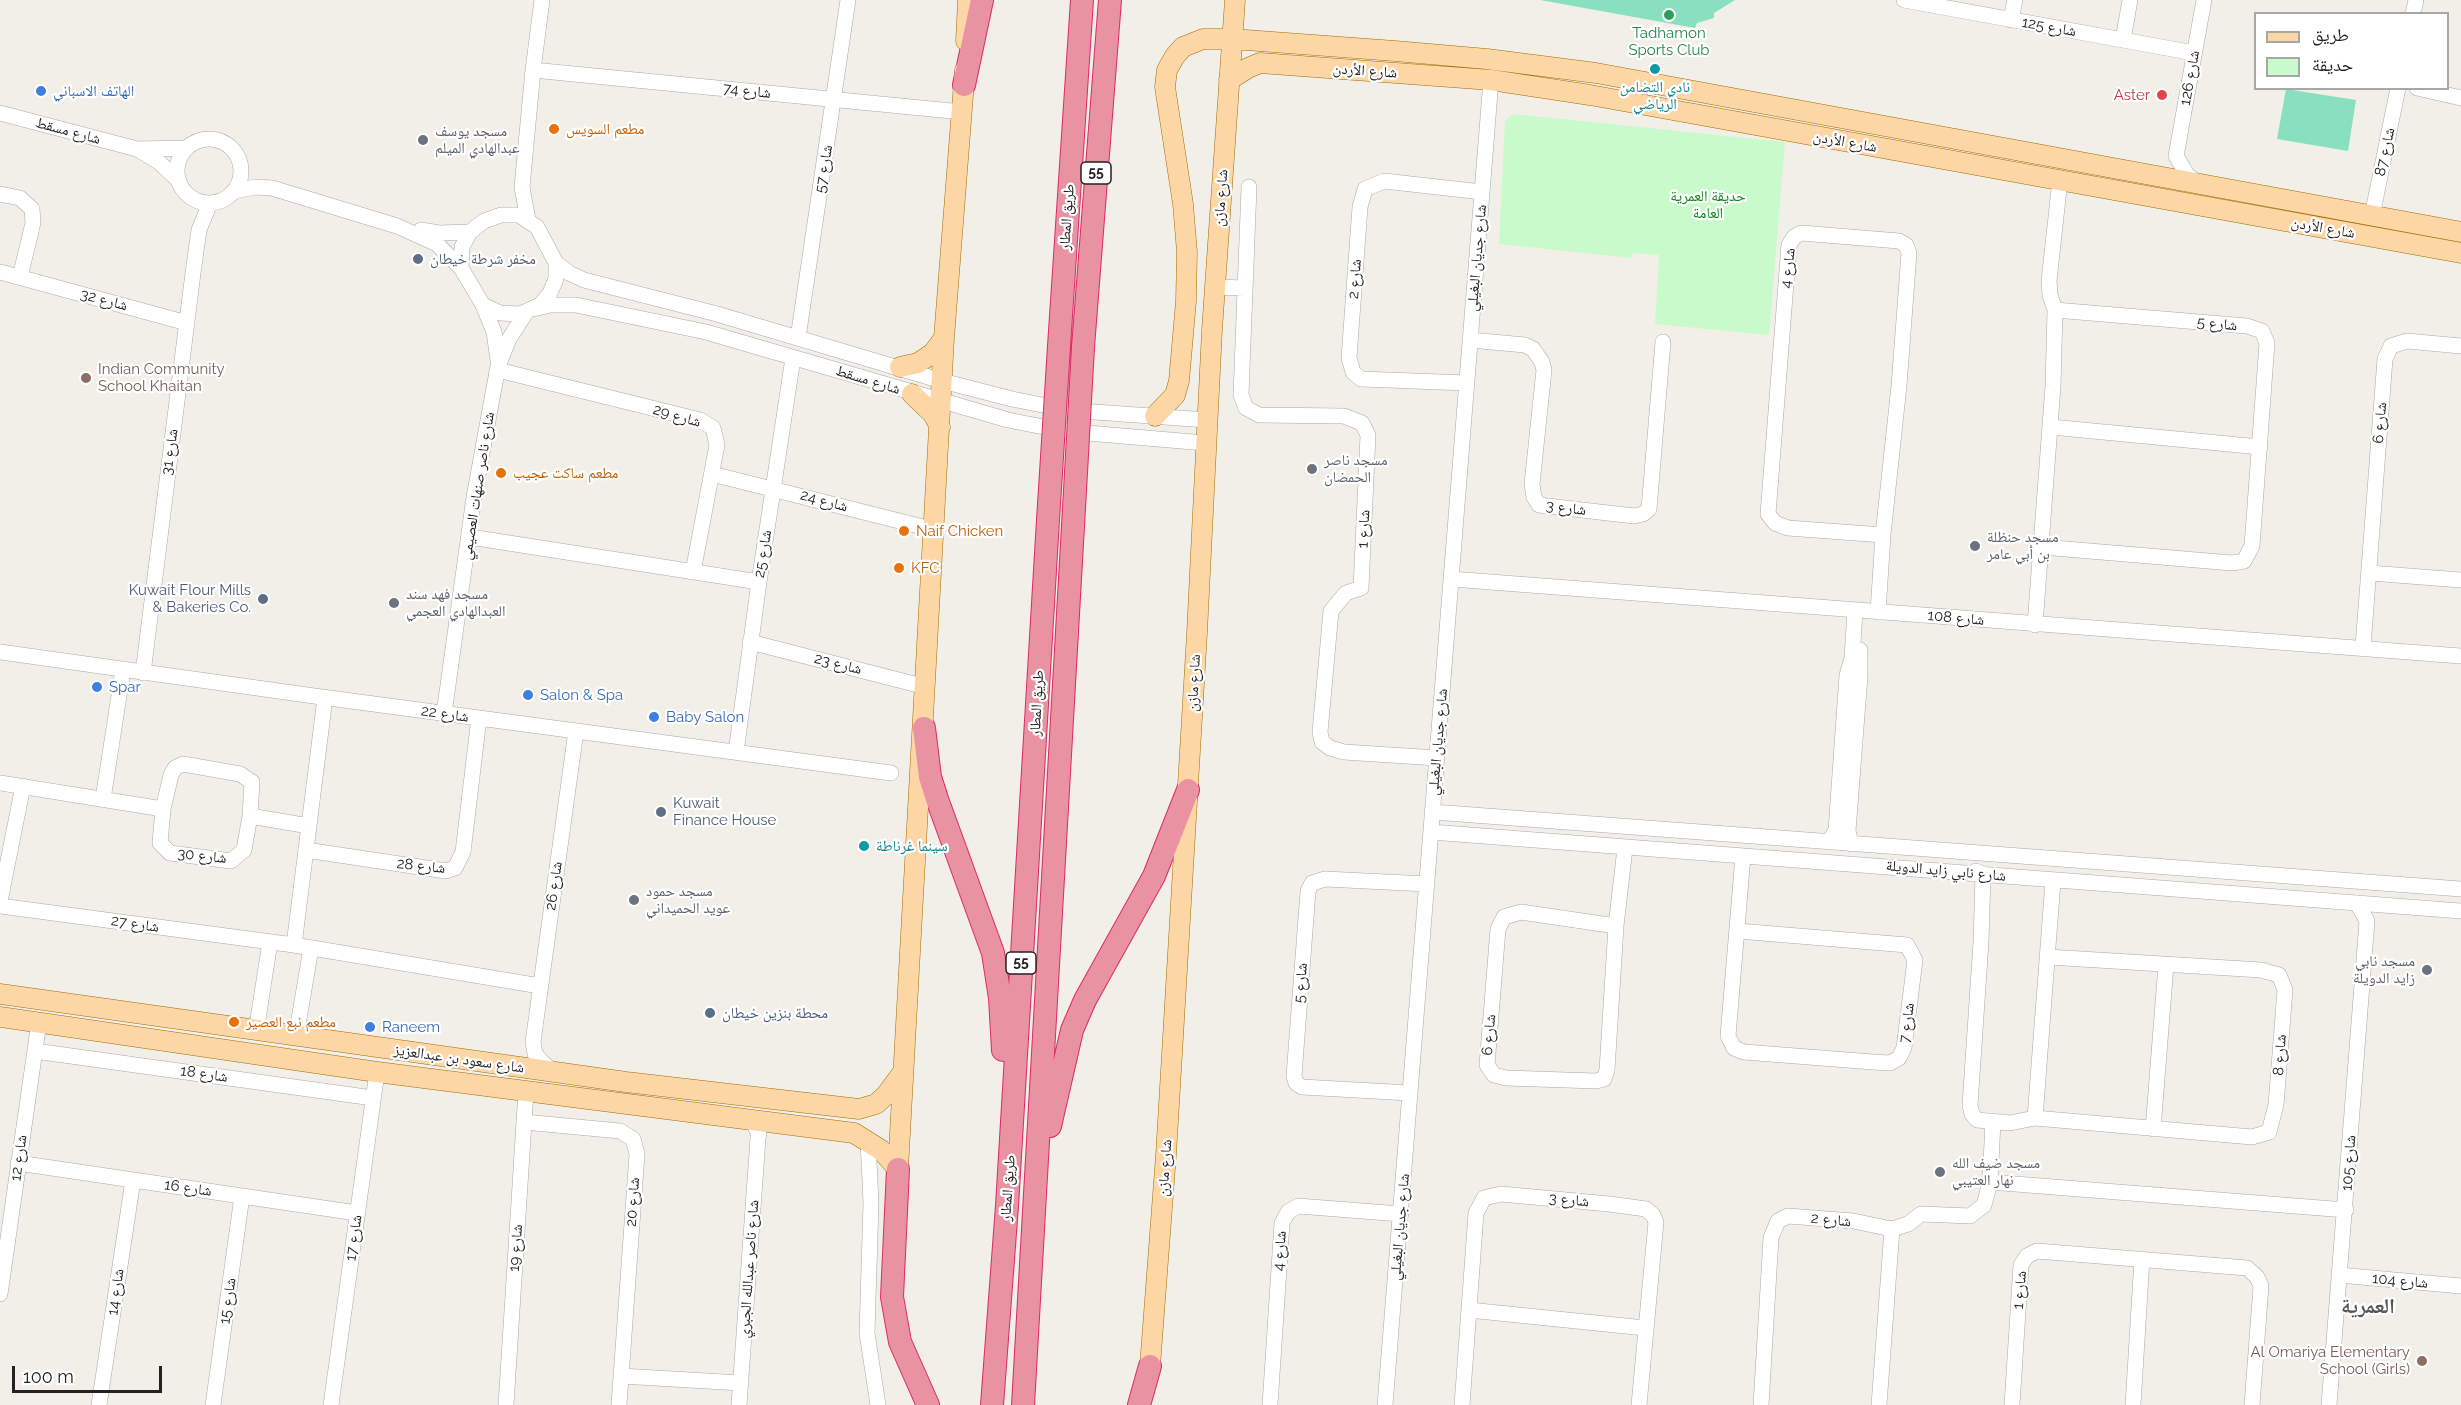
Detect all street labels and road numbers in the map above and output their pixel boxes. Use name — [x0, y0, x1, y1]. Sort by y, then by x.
street label: شارع 125 — [2020, 13, 2078, 41]
street label: شارع 126 — [2176, 49, 2204, 107]
street label: شارع الأردن — [1332, 60, 1398, 82]
street label: شارع 74 — [722, 80, 772, 102]
street label: شارع مسقط — [34, 114, 102, 148]
street label: شارع 87 — [2371, 126, 2399, 178]
street label: شارع الأردن — [1812, 128, 1878, 156]
street label: شارع 57 — [811, 144, 837, 194]
road number: 55 — [1081, 162, 1111, 184]
street label: شارع مازن — [1210, 169, 1232, 227]
street label: طريق المطار — [1056, 183, 1078, 251]
street label: شارع جديان البغيلي — [1463, 204, 1491, 312]
street label: شارع الأردن — [2290, 214, 2356, 242]
street label: شارع 4 — [1777, 247, 1799, 289]
street label: شارع 2 — [1345, 258, 1365, 300]
street label: شارع 32 — [78, 285, 130, 315]
street label: شارع 5 — [2196, 313, 2238, 335]
street label: شارع مسقط — [834, 362, 902, 398]
street label: شارع 29 — [651, 401, 703, 431]
street label: شارع 6 — [2369, 402, 2391, 444]
street label: شارع ناصر صنهات العصيمي — [457, 411, 499, 561]
street label: شارع 31 — [158, 428, 182, 476]
street label: شارع 24 — [798, 486, 850, 516]
street label: شارع 3 — [1545, 497, 1587, 519]
street label: شارع 1 — [1354, 509, 1374, 549]
street label: شارع 25 — [750, 529, 776, 579]
street label: شارع 108 — [1927, 607, 1985, 629]
street label: شارع 23 — [812, 649, 864, 679]
street label: شارع مازن — [1184, 654, 1204, 712]
street label: طريق المطار — [1026, 669, 1048, 737]
street label: شارع جديان البغيلي — [1424, 688, 1452, 796]
street label: شارع 22 — [420, 702, 470, 726]
street label: شارع 30 — [176, 844, 228, 868]
street label: شارع 28 — [396, 854, 446, 878]
street label: شارع نابي زايد الدويلة — [1885, 857, 2007, 885]
street label: شارع 26 — [542, 860, 566, 912]
street label: شارع 27 — [110, 912, 160, 936]
road number: 55 — [1006, 952, 1036, 974]
street label: شارع 5 — [1291, 962, 1311, 1004]
street label: شارع 7 — [1896, 1002, 1918, 1044]
street label: شارع 6 — [1478, 1014, 1500, 1056]
street label: شارع 8 — [2270, 1034, 2290, 1076]
street label: شارع سعود بن عبدالعزيز — [393, 1041, 525, 1077]
street label: شارع 18 — [179, 1062, 229, 1086]
street label: شارع 12 — [7, 1134, 31, 1182]
street label: شارع 105 — [2338, 1134, 2360, 1192]
street label: شارع مازن — [1154, 1139, 1176, 1197]
street label: طريق المطار — [997, 1154, 1019, 1222]
street label: شارع جديان البغيلي — [1386, 1173, 1414, 1281]
street label: شارع 16 — [163, 1176, 213, 1200]
street label: شارع 20 — [622, 1177, 644, 1227]
street label: شارع 3 — [1548, 1189, 1590, 1211]
street label: شارع ناصر عبدالله الجبري — [735, 1199, 763, 1339]
street label: شارع 2 — [1810, 1209, 1852, 1231]
street label: شارع 17 — [342, 1214, 366, 1262]
street label: شارع 19 — [505, 1224, 527, 1272]
street label: شارع 4 — [1270, 1230, 1290, 1272]
street label: شارع 14 — [104, 1268, 128, 1316]
street label: شارع 1 — [2009, 1270, 2031, 1310]
street label: شارع 104 — [2371, 1270, 2429, 1292]
street label: شارع 15 — [216, 1277, 240, 1325]

